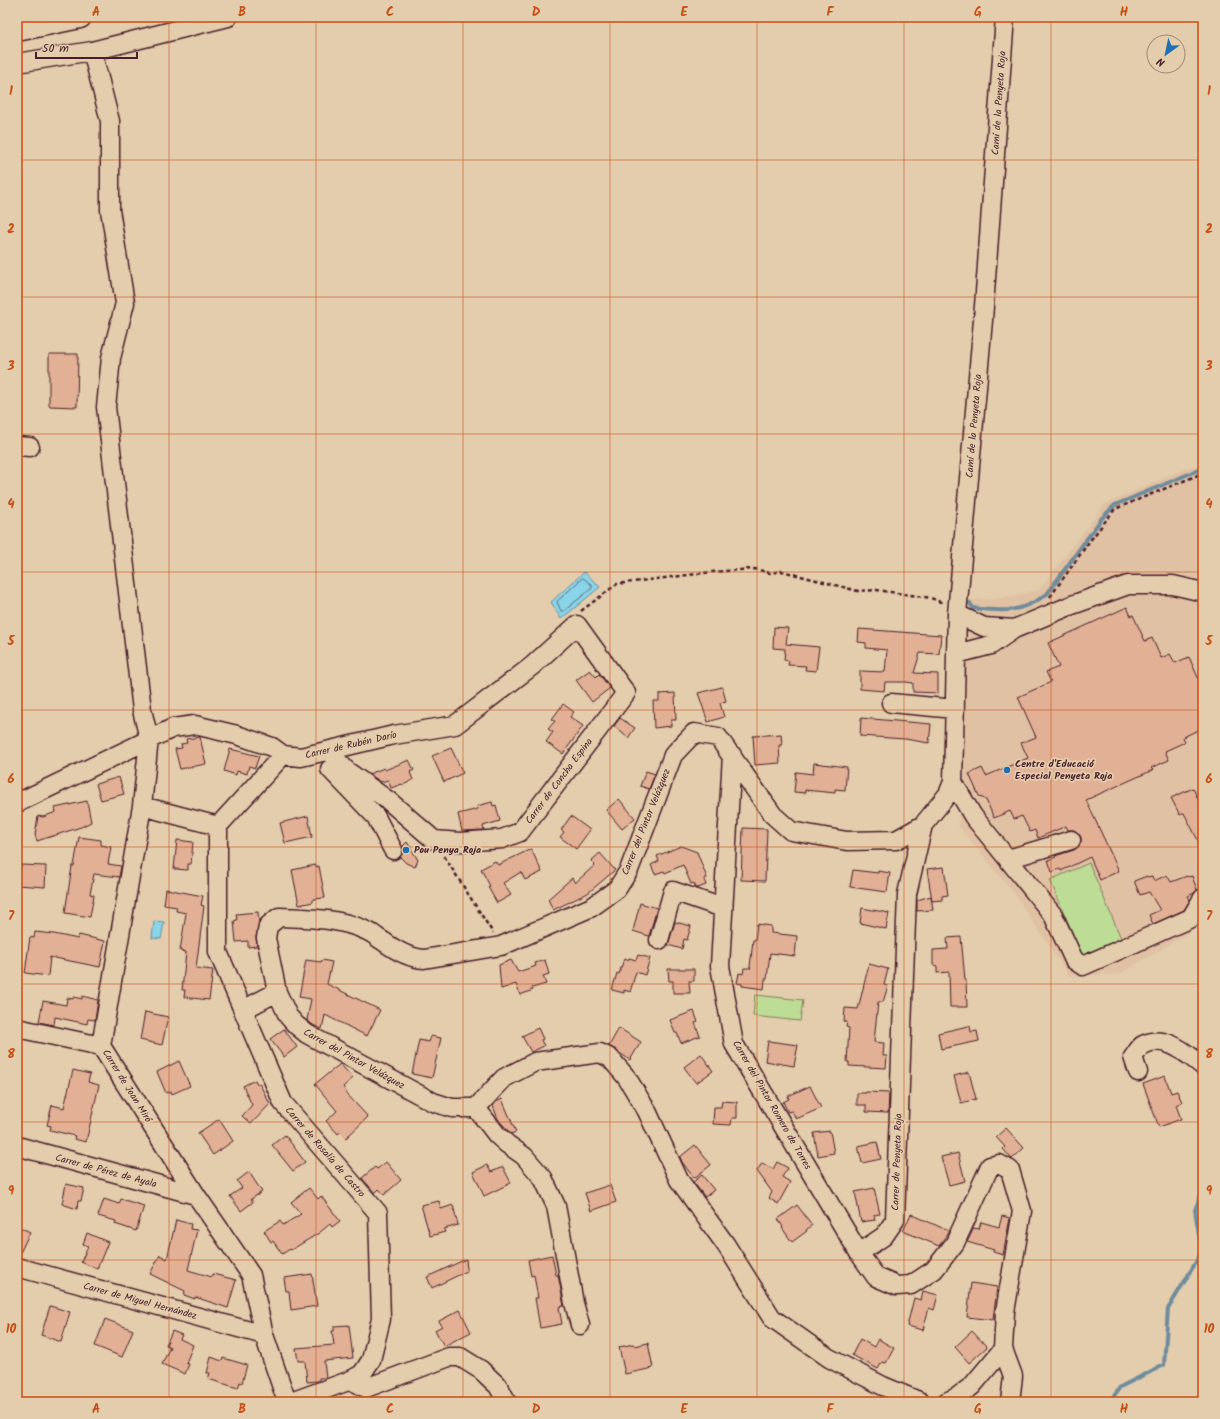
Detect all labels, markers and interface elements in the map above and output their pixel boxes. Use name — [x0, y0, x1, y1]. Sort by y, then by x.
text: A — [92, 2, 100, 23]
text: B — [238, 2, 246, 23]
text: C — [386, 2, 394, 23]
text: D — [532, 2, 541, 23]
text: E — [680, 2, 688, 23]
text: F — [826, 2, 834, 23]
text: G — [974, 2, 982, 23]
text: H — [1120, 2, 1129, 23]
scale bar — [36, 34, 137, 60]
north arrow — [1146, 34, 1186, 74]
text: 50 m — [42, 39, 69, 58]
street label: Camí de la Penyeta Roja — [987, 50, 1011, 156]
text: N — [1153, 52, 1169, 71]
text: 1 — [9, 81, 13, 102]
text: 1 — [1207, 81, 1211, 102]
text: 2 — [7, 219, 15, 240]
text: 2 — [1205, 219, 1213, 240]
text: 3 — [6, 356, 15, 377]
text: 3 — [1204, 356, 1213, 377]
street label: Camí de la Penyeta Roja — [961, 373, 987, 479]
text: 4 — [7, 494, 15, 515]
text: 4 — [1205, 494, 1213, 515]
text: 5 — [7, 631, 16, 652]
text: 5 — [1205, 631, 1214, 652]
street label: Carrer de Rubén Darío — [304, 727, 399, 763]
street label: Carrer de Concha Espina — [521, 734, 597, 827]
place label: Centre d'Educació Especial Penyeta Roja — [1015, 756, 1112, 784]
marker: Centre d'Educació Especial Penyeta Roja — [1002, 765, 1012, 775]
street label: Carrer del Pintor Velázquez — [617, 766, 675, 878]
text: 6 — [7, 769, 15, 790]
text: 6 — [1205, 769, 1213, 790]
place label: Pou Penya Roja — [414, 842, 481, 858]
marker: Pou Penya Roja — [401, 845, 411, 855]
text: 7 — [8, 906, 15, 927]
text: 7 — [1206, 906, 1213, 927]
street label: Carrer del Pintor Velázquez — [300, 1024, 408, 1094]
street label: Carrer del Pintor Romero de Torres — [728, 1037, 816, 1173]
text: 8 — [7, 1044, 15, 1065]
text: 8 — [1205, 1044, 1213, 1065]
street label: Carrer de Joan Miró — [98, 1046, 156, 1126]
street label: Carrer de Rosalía de Castro — [281, 1103, 369, 1201]
street label: Carrer de Penyeta Roja — [887, 1113, 907, 1211]
street label: Carrer de Pérez de Ayala — [53, 1150, 159, 1192]
text: 9 — [8, 1181, 15, 1202]
text: 9 — [1206, 1181, 1213, 1202]
street label: Carrer de Miguel Hernández — [81, 1278, 199, 1324]
text: 10 — [6, 1319, 17, 1340]
text: 10 — [1204, 1319, 1215, 1340]
text: A — [92, 1399, 100, 1419]
text: B — [238, 1399, 246, 1419]
text: C — [386, 1399, 394, 1419]
text: D — [532, 1399, 541, 1419]
text: E — [680, 1399, 688, 1419]
text: F — [826, 1399, 834, 1419]
text: G — [974, 1399, 982, 1419]
text: H — [1120, 1399, 1129, 1419]

